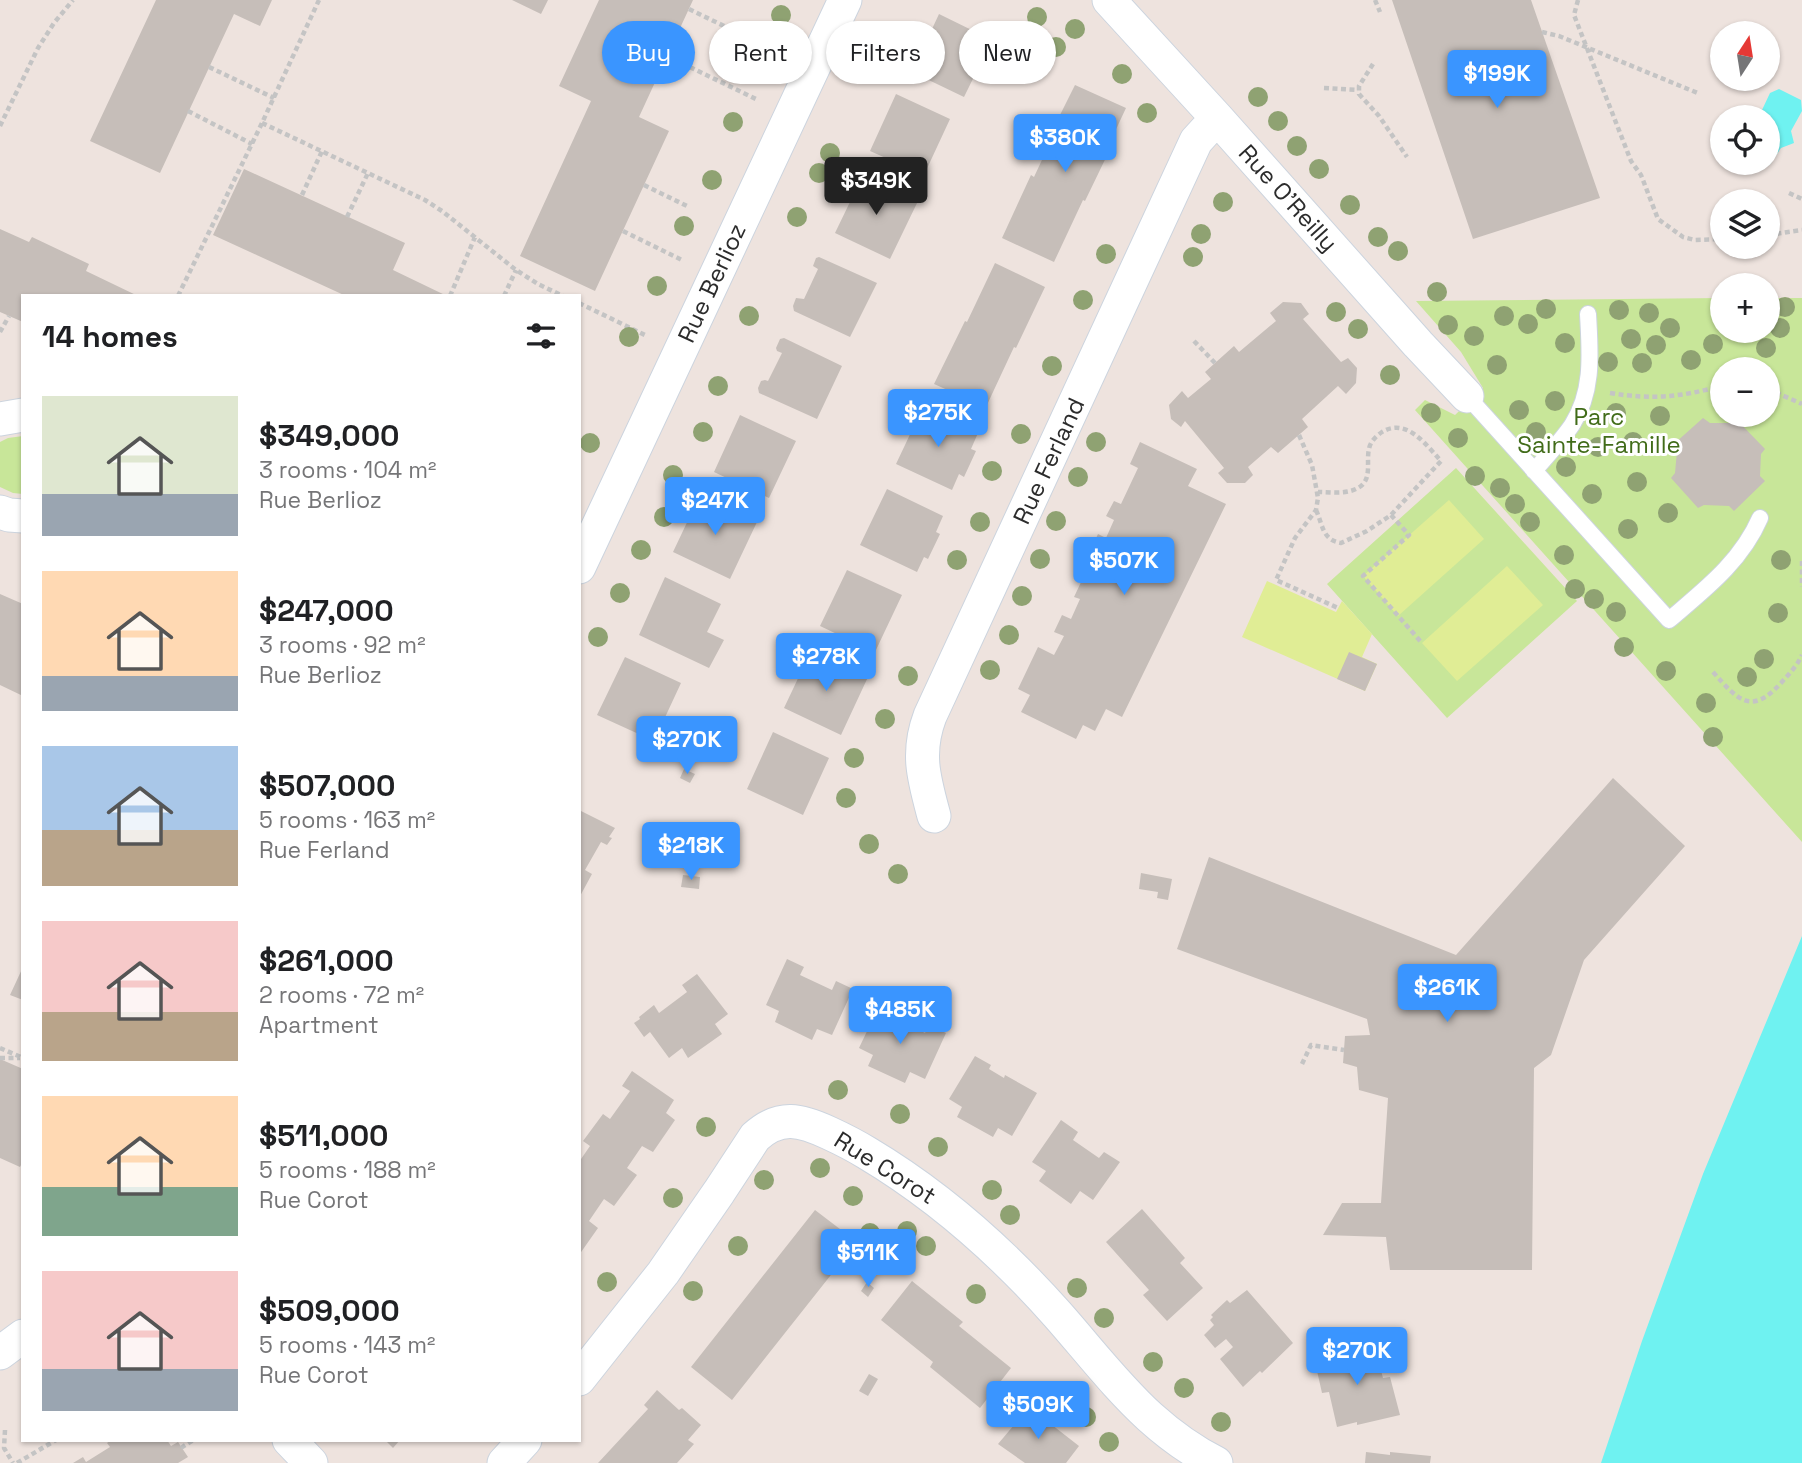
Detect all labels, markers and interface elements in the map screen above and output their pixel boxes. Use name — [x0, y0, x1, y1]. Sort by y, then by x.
chip: Buy — [602, 21, 695, 84]
chip: Rent — [709, 21, 812, 84]
chip: Filters — [826, 21, 945, 84]
chip: New — [959, 21, 1056, 84]
north arrow — [1710, 21, 1780, 91]
map controls — [1710, 21, 1780, 427]
pin: $199K — [1448, 50, 1546, 110]
text: $199K — [1463, 58, 1531, 88]
button: locate — [1710, 105, 1780, 175]
pin: $380K — [1016, 114, 1114, 174]
text: $380K — [1029, 122, 1101, 152]
street label: Rue O'Reilly — [1232, 138, 1345, 258]
pin: $349K — [827, 158, 925, 217]
text: $349K — [840, 165, 912, 195]
button: layers — [1710, 189, 1780, 259]
street label: Rue Berlioz — [670, 218, 753, 347]
button: + — [1710, 273, 1780, 343]
text: 14 homes — [42, 317, 178, 356]
icon: filters — [522, 317, 560, 355]
button: − — [1710, 357, 1780, 427]
pin: $275K — [889, 390, 987, 449]
street label: Rue Ferland — [1006, 393, 1091, 529]
text: $275K — [904, 397, 972, 427]
park label: Parc Sainte-Famille — [1517, 401, 1681, 460]
text: $349,000 — [259, 416, 400, 455]
icon: home — [98, 424, 182, 508]
text: 3 rooms · 104 m² — [259, 455, 436, 485]
pin: $247K — [666, 477, 764, 537]
text: Rue Berlioz — [259, 485, 382, 515]
text: $247K — [681, 485, 749, 515]
pin: $507K — [1075, 538, 1173, 597]
text: $507K — [1089, 545, 1159, 575]
text: $247,000 — [259, 591, 394, 630]
icon: home — [98, 599, 182, 683]
text: 3 rooms · 92 m² — [259, 630, 426, 660]
pin: $278K — [777, 634, 875, 693]
text: $278K — [792, 641, 860, 671]
text: Rue Berlioz — [259, 660, 382, 690]
pin: $270K — [638, 716, 736, 776]
text: $270K — [652, 724, 722, 754]
text: $507,000 — [259, 766, 395, 805]
icon: home — [98, 774, 182, 858]
text: 5 rooms · 163 m² — [259, 805, 435, 835]
pin: $218K — [642, 822, 740, 882]
text: $218K — [658, 830, 724, 860]
text: Rue Ferland — [259, 835, 389, 865]
text: $261,000 — [259, 941, 394, 980]
icon: home — [98, 949, 182, 1033]
pin: $261K — [1398, 964, 1496, 1024]
text: $261K — [1414, 972, 1480, 1002]
text: 2 rooms · 72 m² — [259, 980, 424, 1010]
pin: $485K — [851, 986, 949, 1046]
text: $485K — [865, 994, 935, 1024]
text: Apartment — [259, 1010, 379, 1040]
text: $511,000 — [259, 1116, 389, 1155]
icon: home — [98, 1124, 182, 1208]
street label: Rue Corot — [829, 1124, 942, 1211]
text: 5 rooms · 188 m² — [259, 1155, 436, 1185]
text: Rue Corot — [259, 1185, 369, 1215]
pin: $511K — [819, 1230, 917, 1289]
text: $511K — [837, 1237, 899, 1267]
text: $509,000 — [259, 1291, 400, 1330]
icon: home — [98, 1299, 182, 1383]
pin: $270K — [1308, 1328, 1406, 1387]
text: 5 rooms · 143 m² — [259, 1330, 435, 1360]
text: $270K — [1322, 1335, 1392, 1365]
text: Rue Corot — [259, 1360, 369, 1390]
pin: $509K — [989, 1382, 1087, 1441]
text: $509K — [1002, 1389, 1074, 1419]

